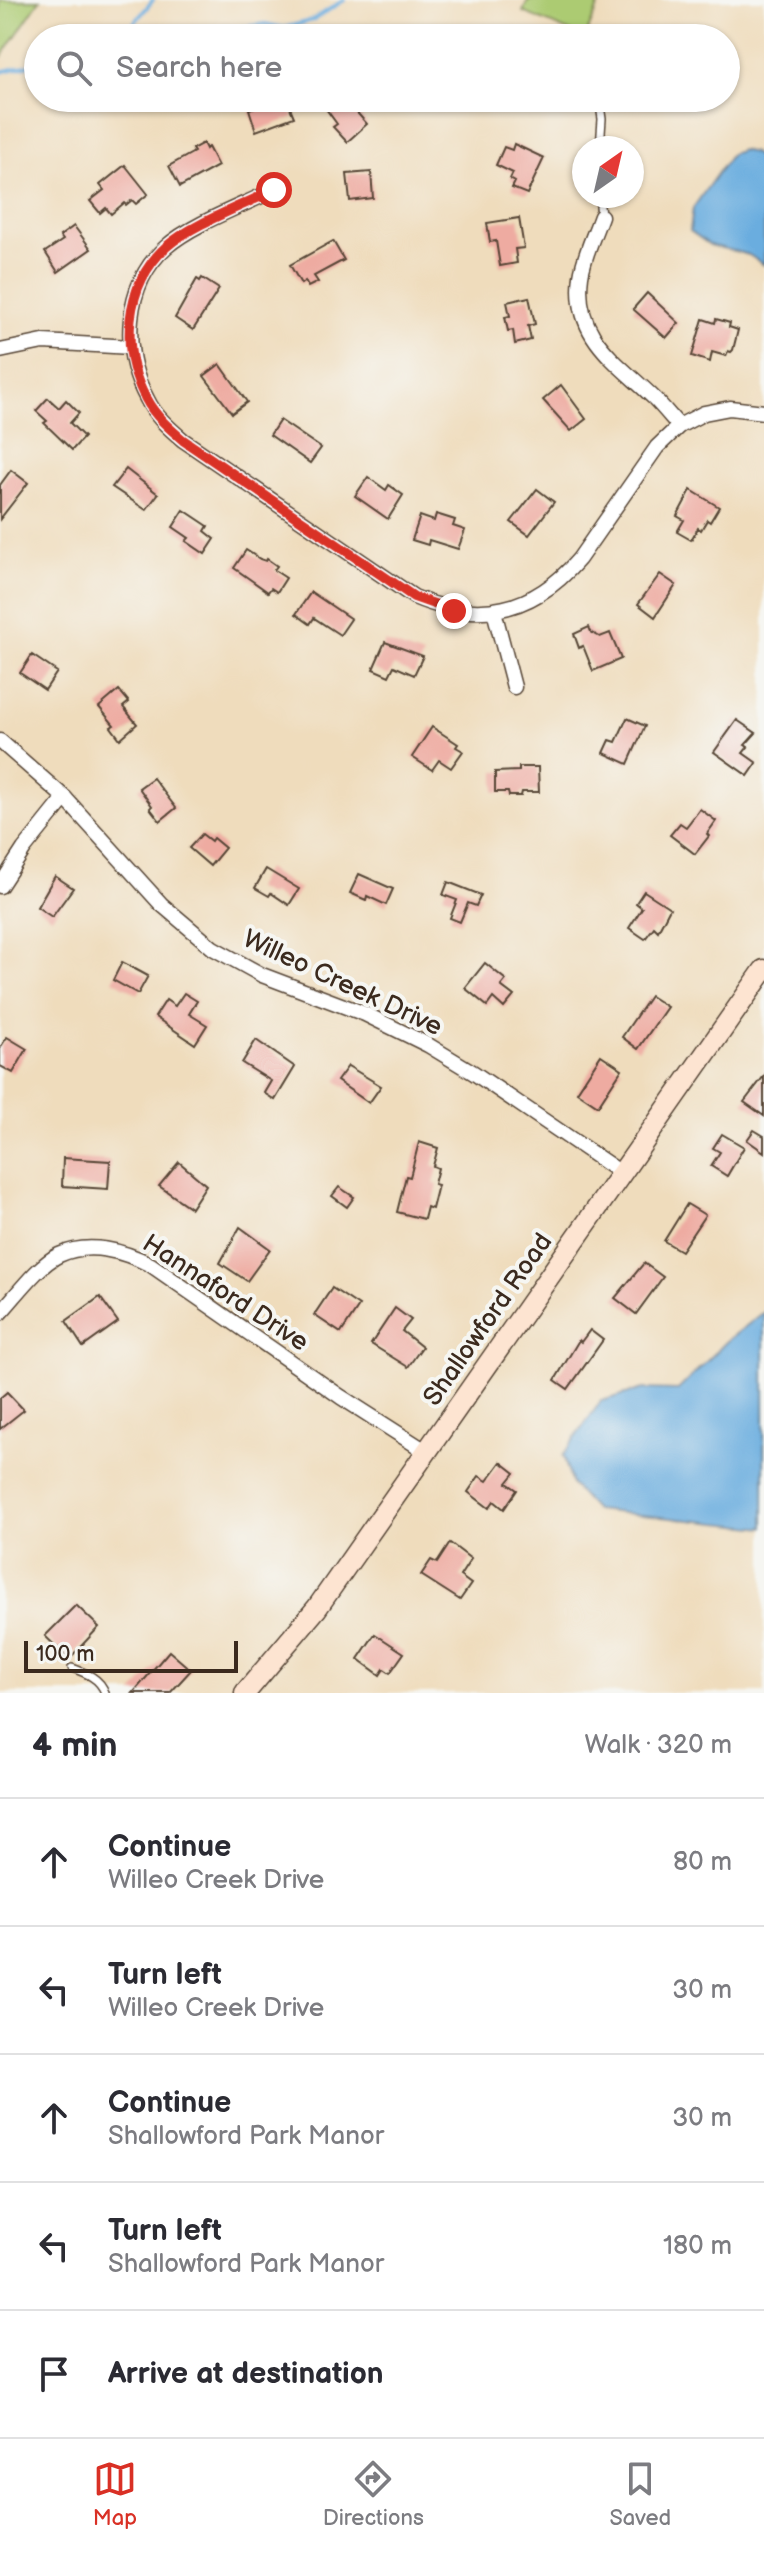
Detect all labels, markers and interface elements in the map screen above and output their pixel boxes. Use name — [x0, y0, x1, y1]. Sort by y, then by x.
search box — [24, 24, 740, 112]
icon: search — [52, 46, 96, 90]
text: Search here — [116, 50, 282, 86]
north arrow — [572, 136, 644, 208]
route start — [256, 172, 292, 208]
route end — [436, 593, 472, 629]
street label: Willeo Creek Drive — [238, 924, 447, 1043]
street label: Hannaford Drive — [136, 1228, 314, 1358]
street label: Shallowford Road — [417, 1228, 559, 1412]
scale bar — [24, 1637, 238, 1673]
text: 100 m — [36, 1641, 95, 1668]
text: 4 min — [32, 1725, 118, 1766]
text: Walk · 320 m — [584, 1730, 732, 1761]
text: Continue — [108, 1829, 231, 1865]
icon: ahead — [32, 1840, 76, 1884]
text: 80 m — [673, 1847, 732, 1878]
text: Willeo Creek Drive — [108, 1865, 324, 1896]
text: Turn left — [108, 1957, 222, 1993]
icon: left — [32, 1968, 76, 2012]
text: 30 m — [672, 1975, 732, 2006]
text: Willeo Creek Drive — [108, 1993, 324, 2024]
text: Continue — [108, 2085, 231, 2121]
icon: ahead — [32, 2096, 76, 2140]
text: 30 m — [672, 2103, 732, 2134]
text: Shallowford Park Manor — [108, 2121, 384, 2152]
text: Turn left — [108, 2213, 222, 2249]
icon: left — [32, 2224, 76, 2268]
text: 180 m — [663, 2231, 732, 2262]
text: Shallowford Park Manor — [108, 2249, 384, 2280]
icon: arrive — [32, 2352, 76, 2396]
text: Arrive at destination — [108, 2356, 384, 2392]
tab: Map — [93, 2457, 137, 2532]
tab: Directions — [323, 2457, 424, 2532]
tab: Saved — [609, 2457, 671, 2532]

